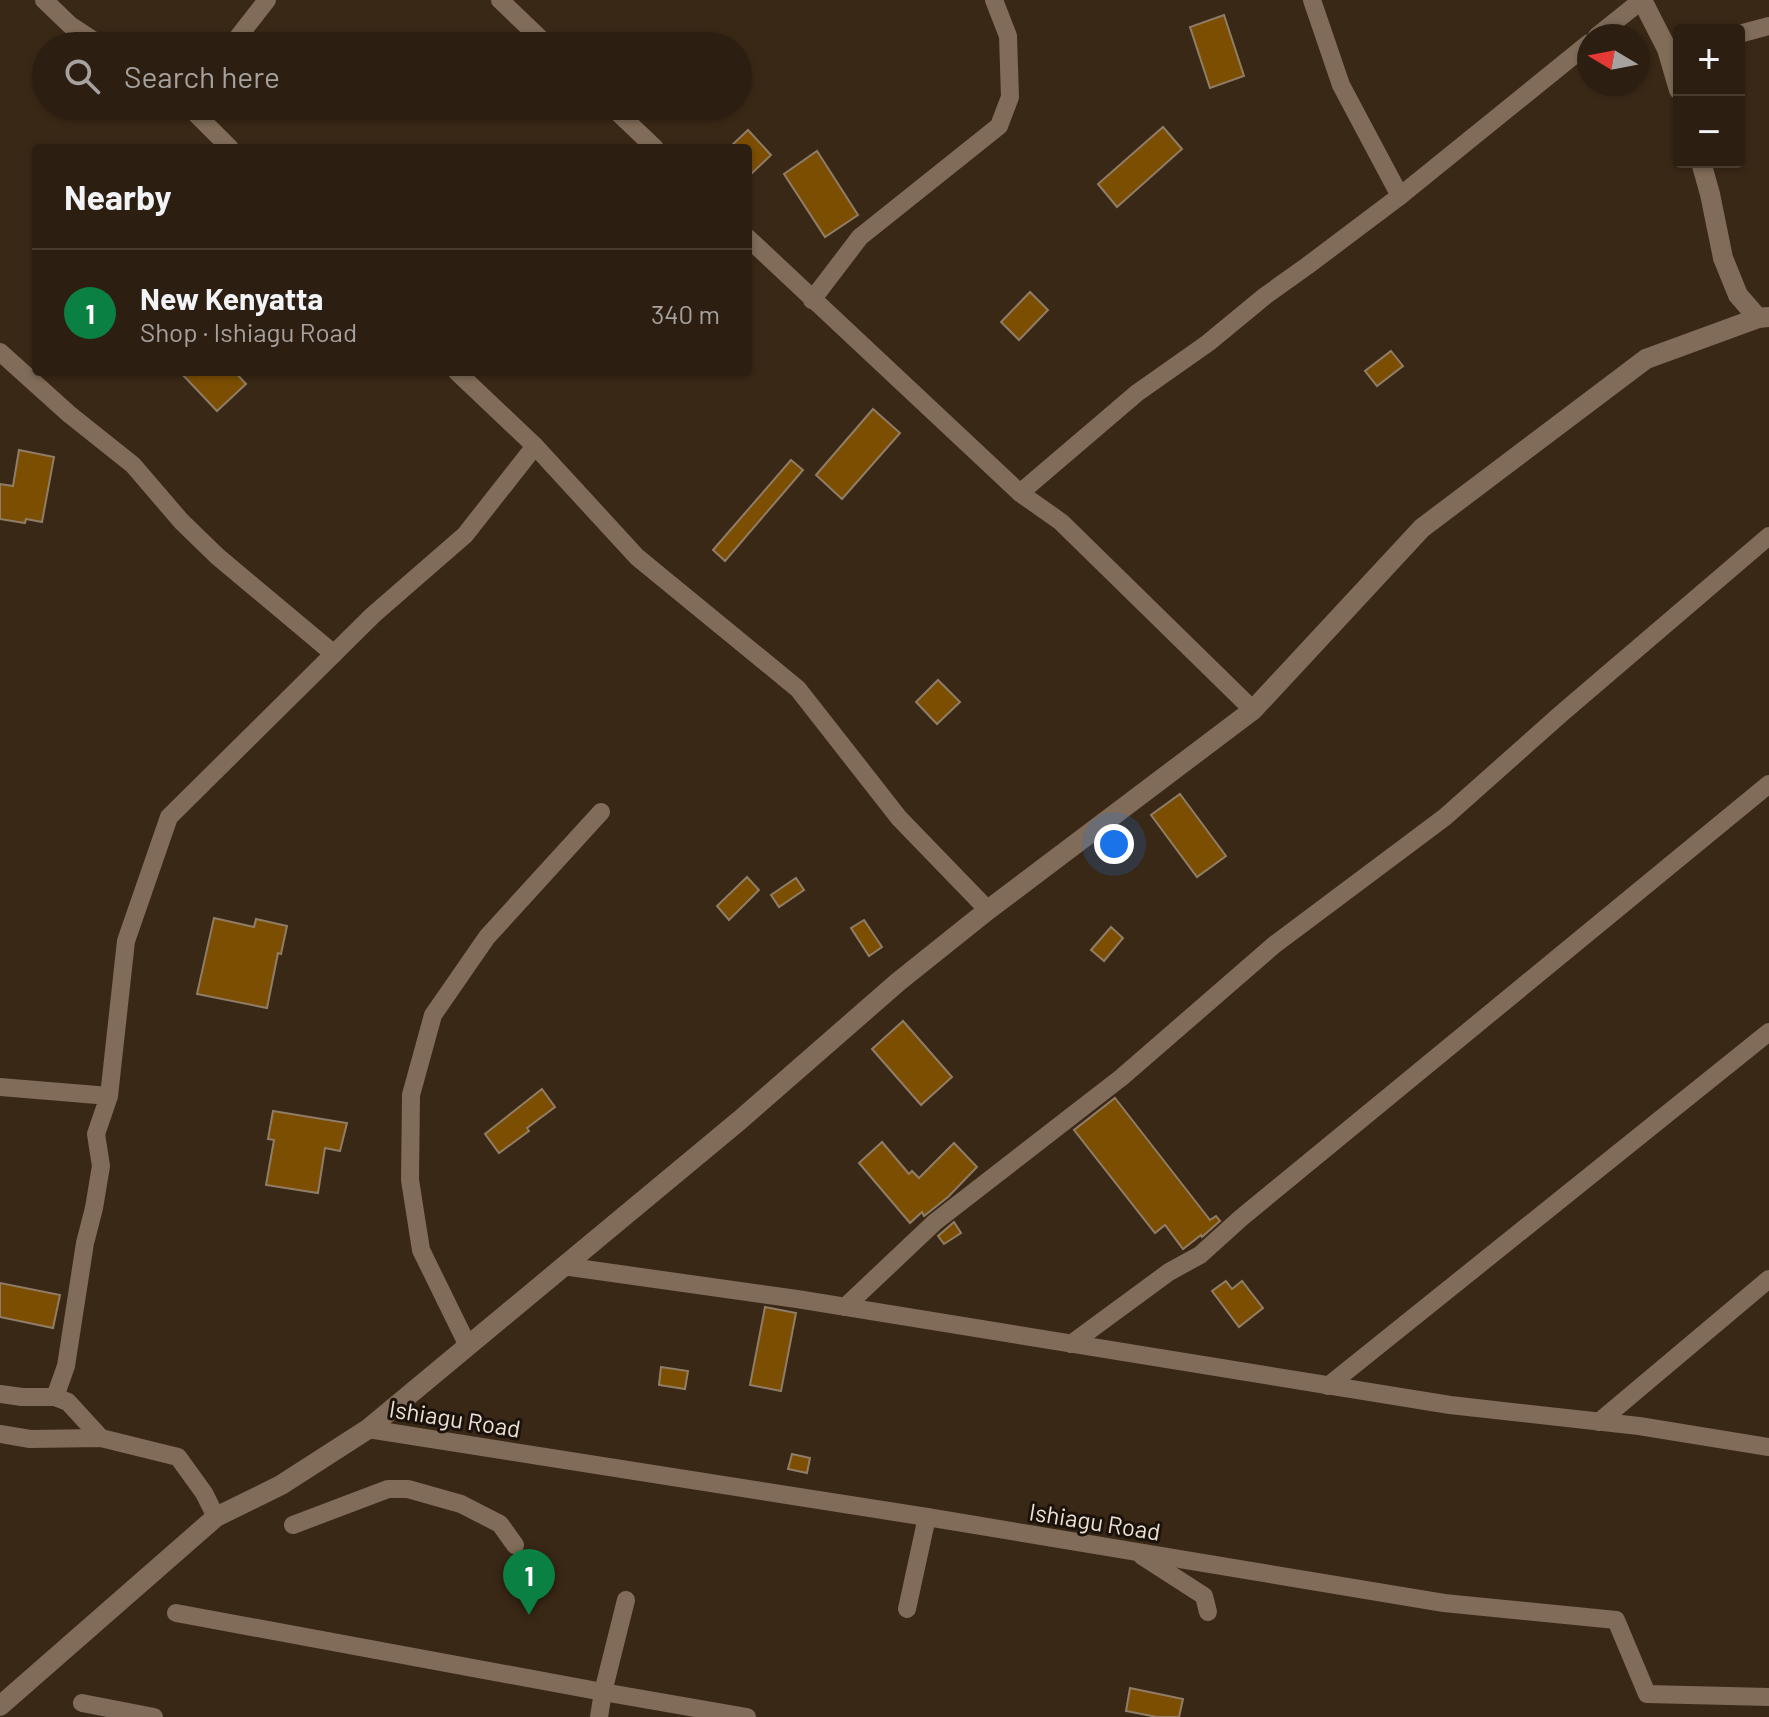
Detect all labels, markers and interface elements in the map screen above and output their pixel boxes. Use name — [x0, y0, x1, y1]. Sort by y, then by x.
north arrow — [1577, 24, 1649, 96]
map controls — [1673, 24, 1745, 168]
button: + — [1673, 24, 1745, 96]
search box — [32, 32, 752, 120]
icon: search — [60, 54, 104, 98]
text: Search here — [124, 58, 280, 94]
button: − — [1673, 96, 1745, 168]
text: Nearby — [64, 176, 172, 217]
text: New Kenyatta — [140, 280, 323, 316]
text: 1 — [85, 298, 95, 329]
text: 340 m — [651, 298, 720, 329]
text: Shop · Ishiagu Road — [140, 316, 357, 347]
your location — [1094, 824, 1134, 864]
street label: Ishiagu Road — [387, 1393, 523, 1443]
street label: Ishiagu Road — [1027, 1496, 1163, 1546]
pin: 1 — [503, 1549, 555, 1615]

